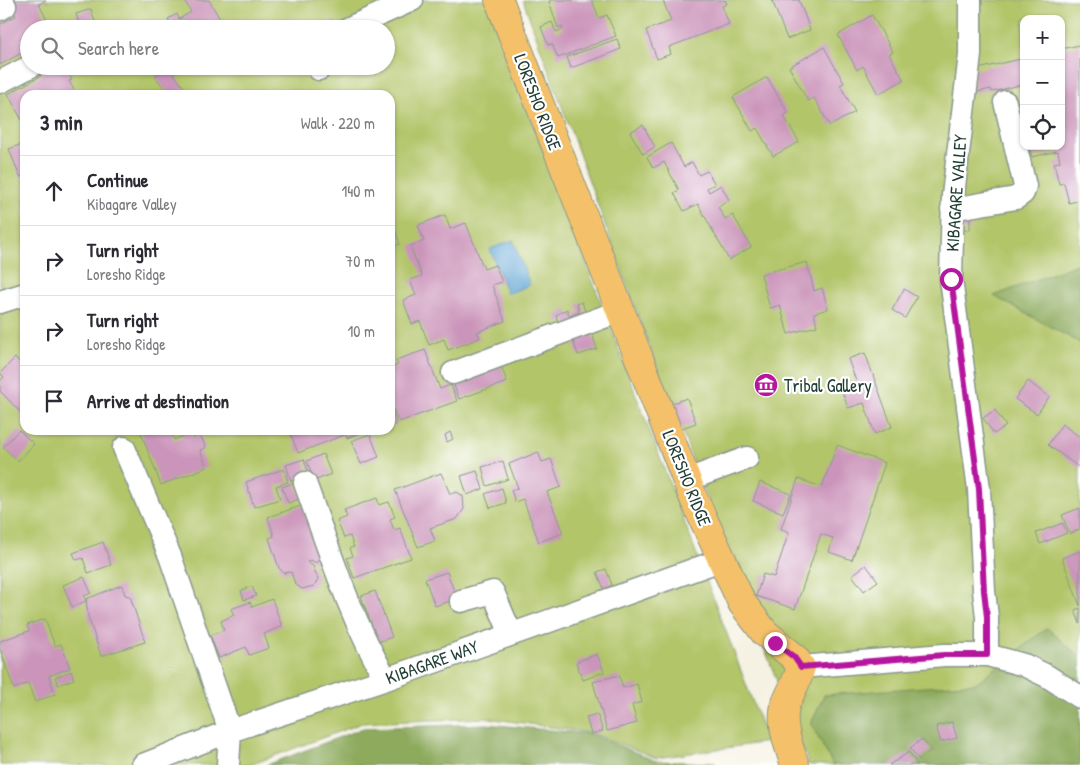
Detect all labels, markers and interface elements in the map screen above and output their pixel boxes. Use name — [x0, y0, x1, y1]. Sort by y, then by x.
map controls — [1020, 15, 1065, 150]
button: + — [1020, 15, 1065, 60]
search box — [20, 20, 395, 75]
icon: search — [38, 34, 66, 62]
text: Search here — [78, 35, 159, 61]
street label: LORESHO RIDGE — [508, 50, 568, 154]
button: − — [1020, 60, 1065, 105]
button: locate — [1020, 105, 1065, 150]
text: 3 min — [40, 108, 83, 137]
text: Walk · 220 m — [301, 112, 375, 134]
street label: KIBAGARE VALLEY — [939, 134, 973, 252]
text: Continue — [87, 167, 148, 193]
icon: ahead — [40, 177, 68, 205]
text: 140 m — [341, 180, 375, 202]
text: Kibagare Valley — [87, 193, 177, 215]
text: Turn right — [87, 237, 158, 263]
icon: right — [40, 247, 68, 275]
text: 70 m — [345, 250, 375, 272]
text: Loresho Ridge — [87, 263, 166, 285]
route start — [940, 268, 963, 291]
text: Turn right — [87, 307, 158, 333]
icon: right — [40, 317, 68, 345]
text: 10 m — [347, 320, 375, 342]
text: Loresho Ridge — [87, 333, 166, 355]
museum icon: Tribal Gallery — [753, 372, 779, 398]
place label: Tribal Gallery — [784, 373, 872, 398]
icon: arrive — [40, 387, 68, 415]
text: Arrive at destination — [87, 388, 229, 414]
street label: LORESHO RIDGE — [656, 426, 718, 530]
route end — [764, 632, 787, 655]
street label: KIBAGARE WAY — [382, 634, 482, 690]

